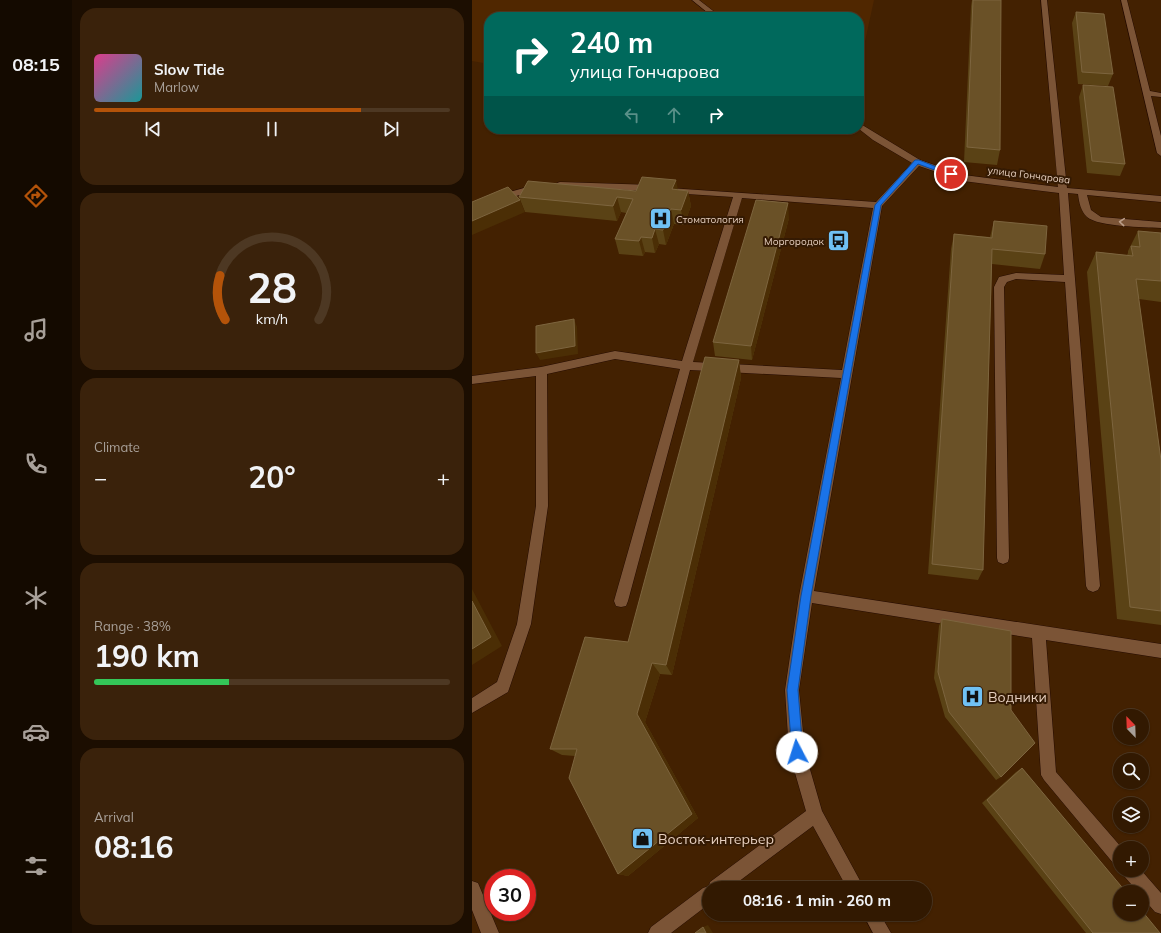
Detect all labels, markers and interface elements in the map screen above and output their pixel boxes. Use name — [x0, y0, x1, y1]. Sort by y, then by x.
text: 240 m — [570, 25, 653, 60]
icon: right — [504, 28, 556, 80]
text: 08:15 — [12, 53, 60, 76]
text: Slow Tide — [154, 60, 224, 79]
text: улица Гончарова — [570, 60, 720, 83]
text: Marlow — [154, 79, 199, 95]
icon: left — [621, 104, 643, 126]
icon: ahead — [663, 104, 685, 126]
icon: right — [705, 104, 727, 126]
icon: previous — [142, 118, 164, 140]
icon: pause — [261, 118, 283, 140]
icon: next — [380, 118, 402, 140]
pin — [934, 157, 968, 191]
icon: arrive — [940, 163, 962, 185]
street label: улица Гончарова — [987, 163, 1071, 187]
icon: directions — [22, 182, 50, 210]
hospital icon: Стоматология — [647, 206, 673, 232]
place label: Стоматология — [676, 213, 744, 226]
one-way arrow — [1119, 217, 1125, 226]
bus stop icon: Моргородок — [826, 228, 852, 254]
place label: Моргородок — [764, 235, 825, 248]
text: 28 — [247, 260, 297, 312]
text: km/h — [256, 309, 288, 327]
icon: music — [22, 316, 50, 344]
text: Climate — [94, 439, 140, 455]
icon: phone — [22, 450, 50, 478]
text: 20° — [248, 458, 296, 496]
text: − — [94, 464, 107, 492]
text: + — [437, 464, 450, 492]
icon: climate — [22, 584, 50, 612]
text: Range · 38% — [94, 618, 171, 634]
text: 190 km — [94, 637, 200, 675]
hospital icon: Водники — [960, 684, 986, 710]
place label: Водники — [988, 688, 1047, 706]
north arrow — [1113, 709, 1149, 745]
map controls — [1113, 709, 1149, 921]
icon: car — [22, 718, 50, 746]
position arrow — [776, 731, 818, 773]
button: search — [1113, 753, 1149, 789]
button: layers — [1113, 797, 1149, 833]
text: Arrival — [94, 809, 134, 825]
shop icon: Восток-интерьер — [630, 826, 656, 852]
text: 08:16 — [94, 828, 173, 866]
place label: Восток-интерьер — [658, 830, 774, 848]
button: + — [1113, 841, 1149, 877]
icon: filters — [22, 852, 50, 880]
speed limit sign: 30 — [484, 869, 536, 921]
button: − — [1113, 885, 1149, 921]
text: 08:16 · 1 min · 260 m — [743, 891, 891, 910]

